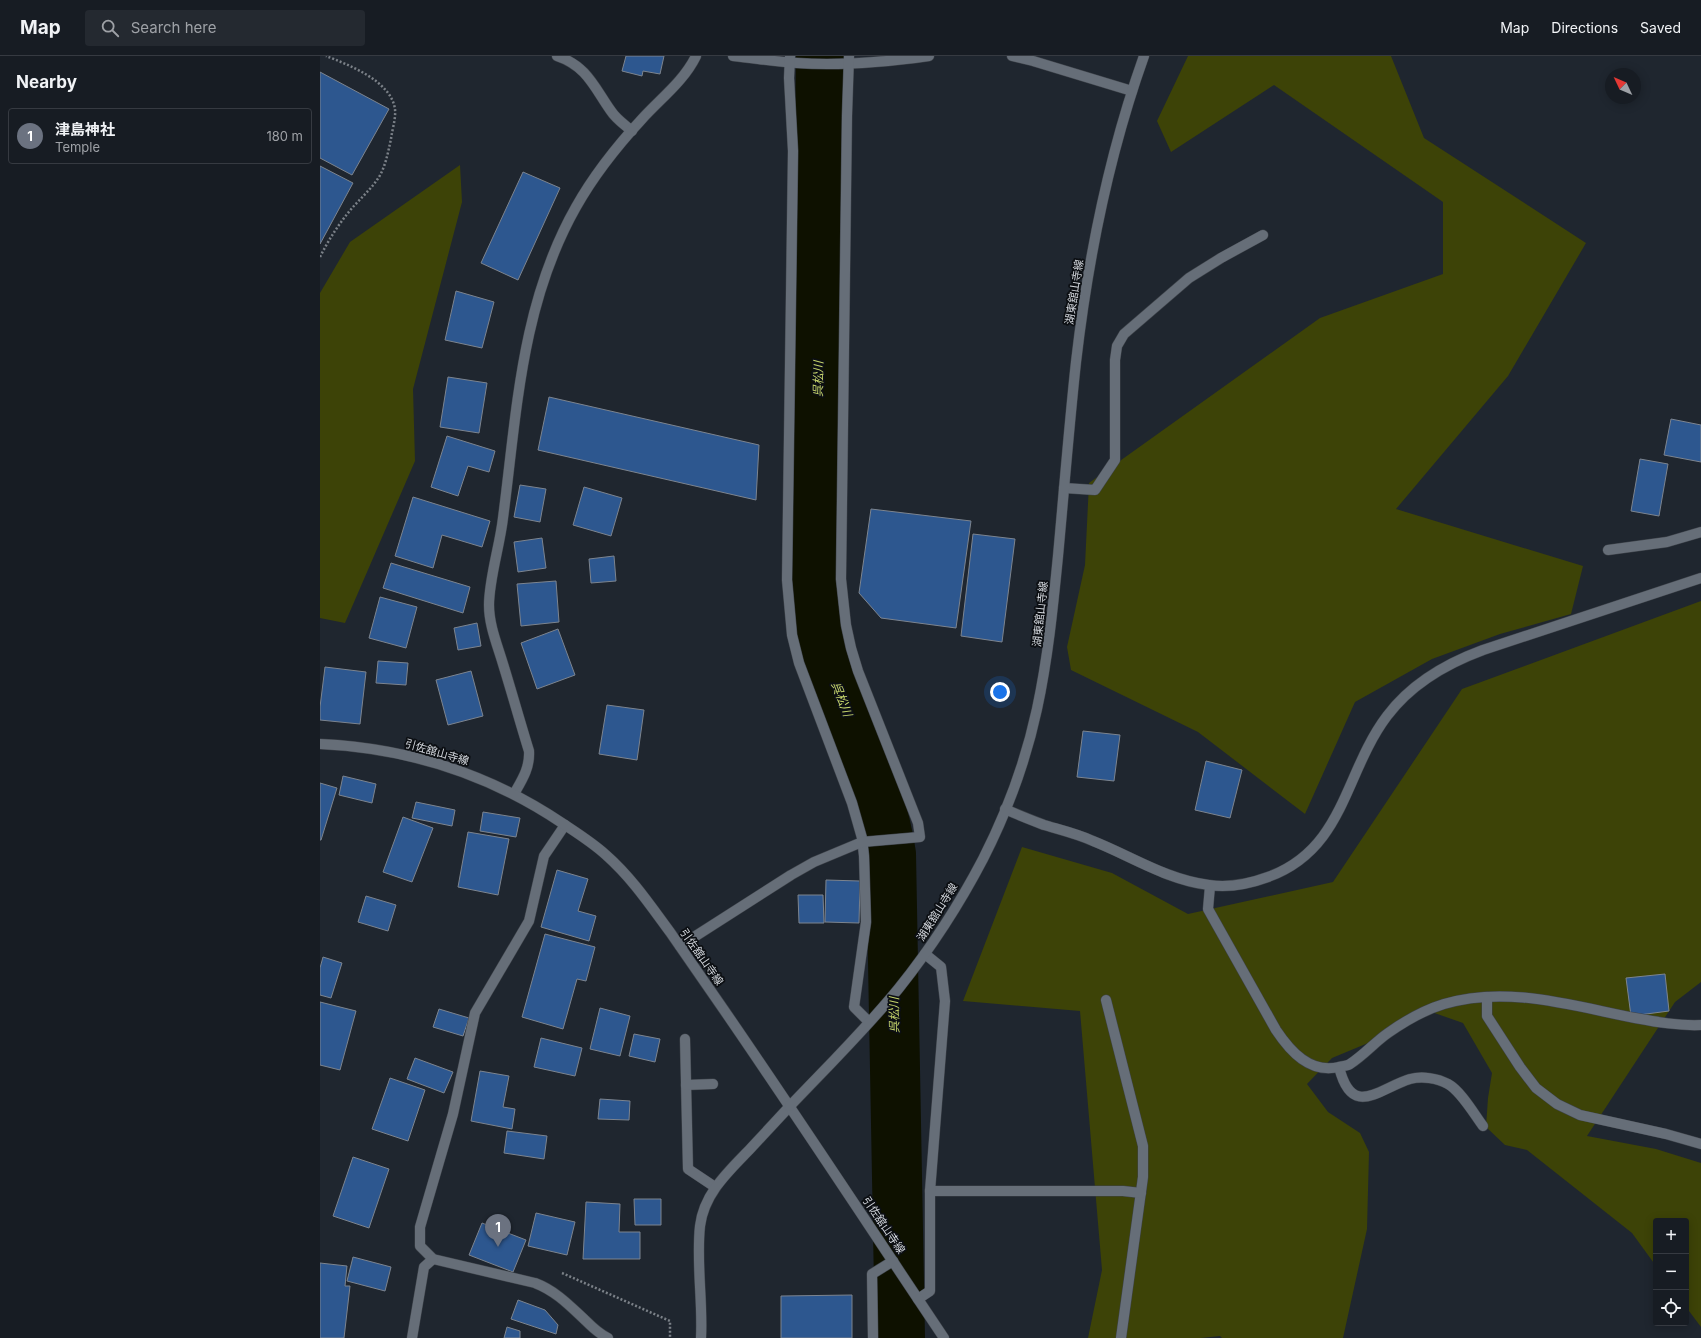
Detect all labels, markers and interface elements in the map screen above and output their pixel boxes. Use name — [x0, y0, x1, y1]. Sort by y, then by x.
search box — [85, 10, 365, 46]
text: Map — [20, 16, 61, 39]
icon: search — [99, 17, 121, 39]
text: Search here — [131, 18, 216, 37]
text: Map — [1500, 19, 1529, 36]
text: Directions — [1551, 19, 1618, 36]
text: Saved — [1640, 19, 1681, 36]
north arrow — [1605, 68, 1641, 104]
text: Nearby — [16, 72, 77, 92]
text: 津島神社 — [55, 120, 115, 139]
text: 1 — [27, 128, 33, 144]
text: 180 m — [266, 128, 303, 144]
text: Temple — [55, 139, 100, 155]
street label: 湖東舘山寺線 — [1062, 258, 1086, 326]
water label: 呉松川 — [810, 359, 826, 397]
street label: 湖東舘山寺線 — [1030, 580, 1050, 648]
water label: 呉松川 — [829, 680, 856, 720]
your location — [990, 682, 1010, 702]
street label: 引佐舘山寺線 — [403, 736, 471, 768]
street label: 湖東舘山寺線 — [914, 880, 960, 944]
street label: 引佐舘山寺線 — [677, 926, 727, 988]
water label: 呉松川 — [886, 995, 902, 1033]
street label: 引佐舘山寺線 — [860, 1194, 908, 1256]
pin: 1 — [485, 1214, 511, 1247]
map controls — [1653, 1218, 1689, 1326]
button: + — [1653, 1218, 1689, 1254]
button: − — [1653, 1254, 1689, 1290]
button: locate — [1653, 1290, 1689, 1326]

